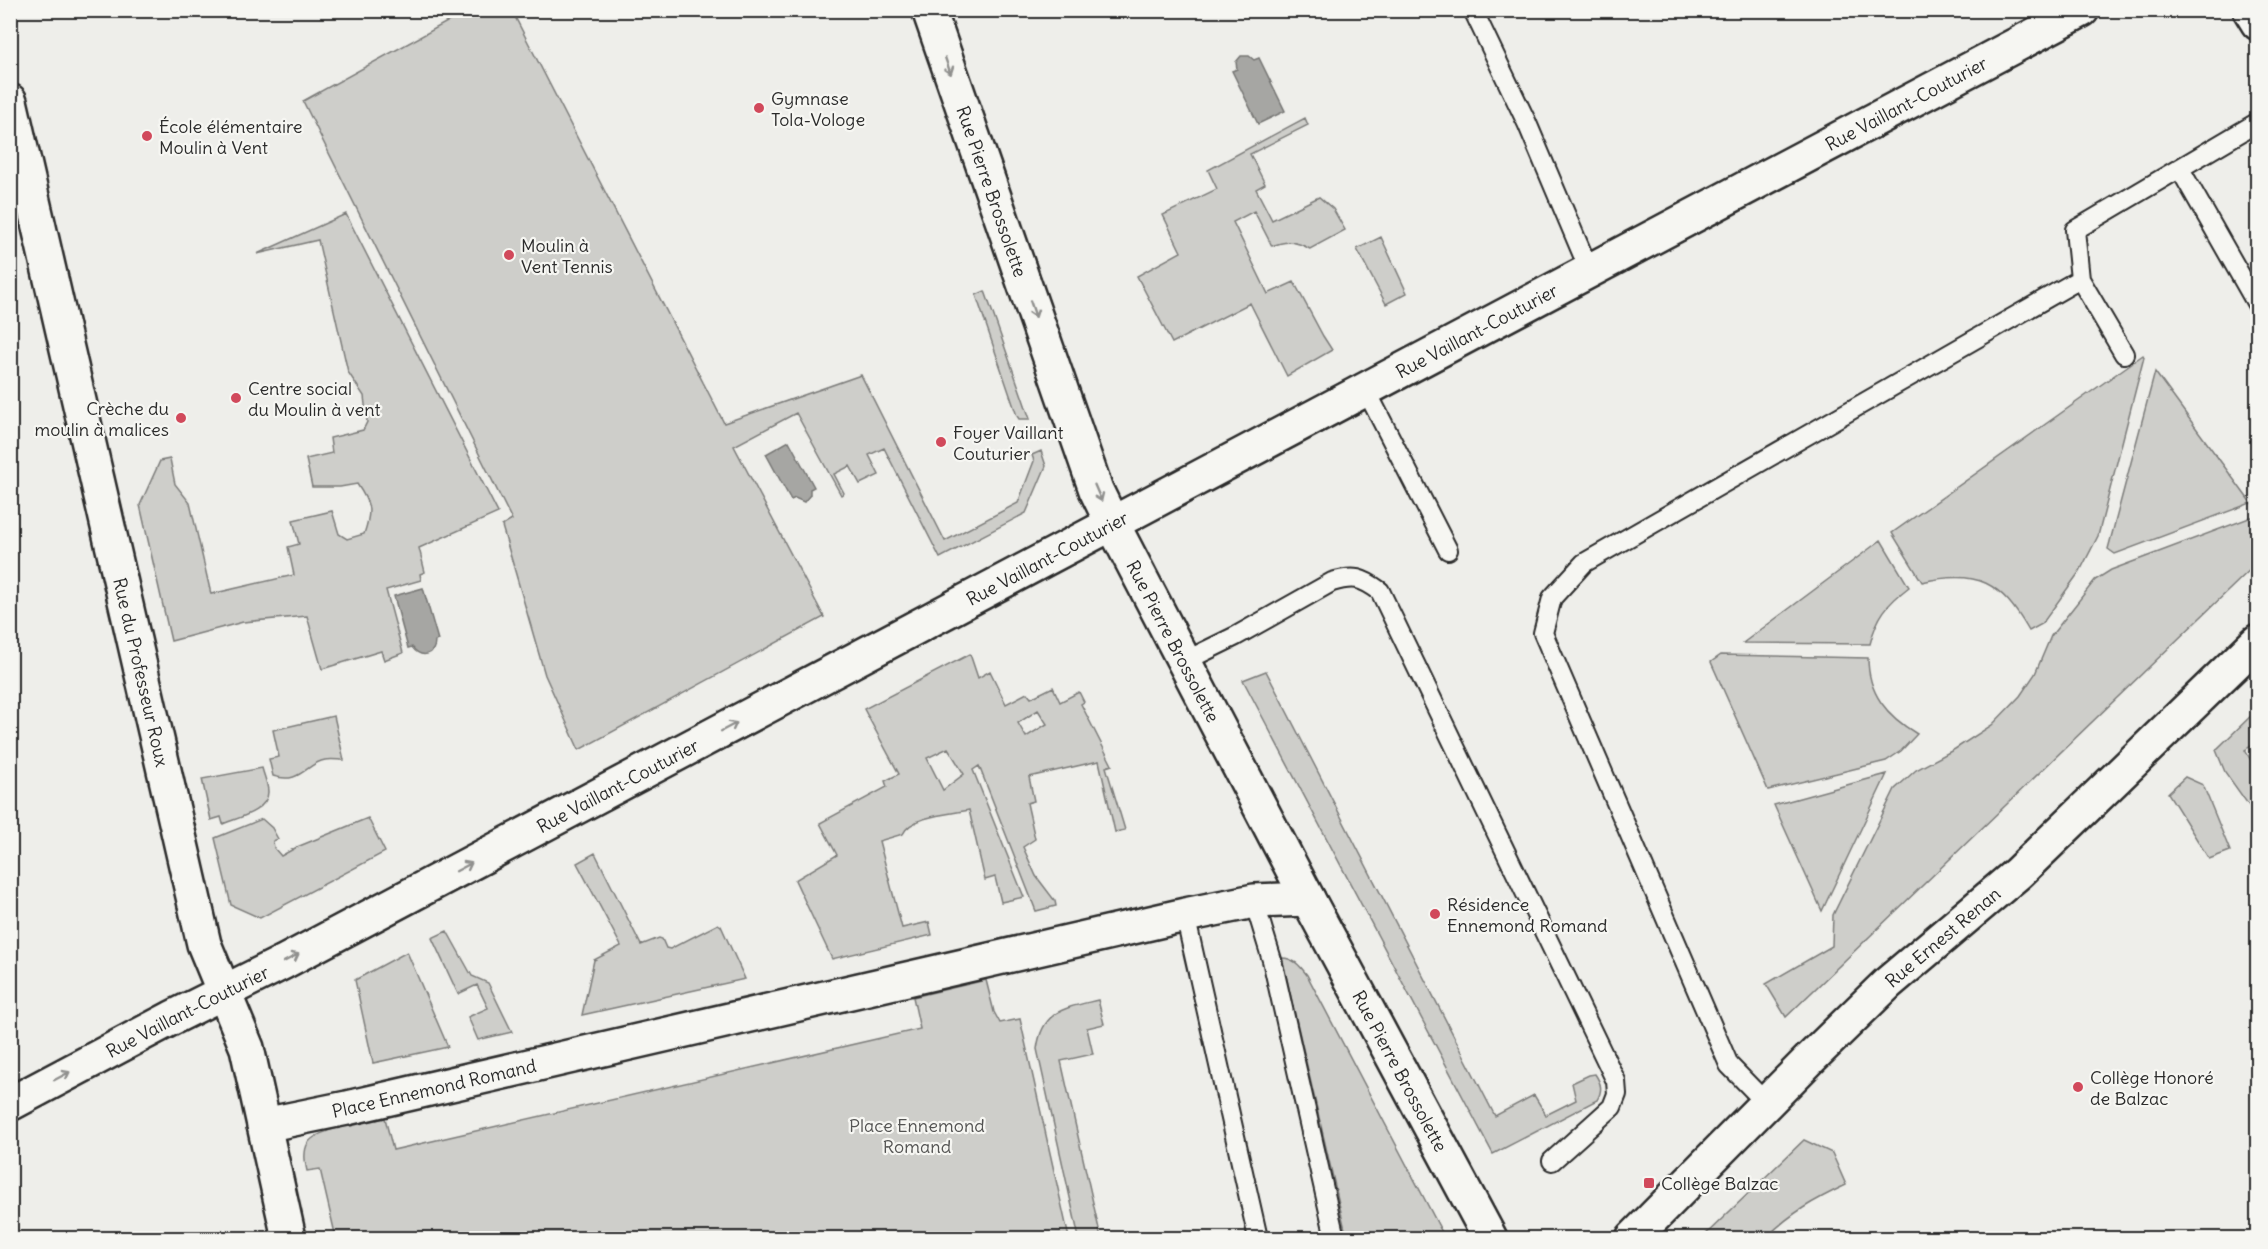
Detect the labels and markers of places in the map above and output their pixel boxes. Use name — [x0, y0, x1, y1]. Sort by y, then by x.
place label: Gymnase Tola-Vologe — [771, 87, 865, 131]
marker: Gymnase Tola-Vologe — [752, 101, 766, 115]
place label: École élémentaire Moulin à Vent — [159, 115, 302, 159]
marker: École élémentaire Moulin à Vent — [140, 129, 154, 143]
place label: Moulin à Vent Tennis — [521, 234, 613, 278]
marker: Moulin à Vent Tennis — [502, 248, 516, 262]
place label: Centre social du Moulin à vent — [248, 377, 381, 421]
marker: Centre social du Moulin à vent — [229, 391, 243, 405]
place label: Crèche du moulin à malices — [34, 397, 169, 441]
marker: Crèche du moulin à malices — [174, 411, 188, 425]
place label: Foyer Vaillant Couturier — [953, 421, 1064, 465]
marker: Foyer Vaillant Couturier — [934, 435, 948, 449]
place label: Résidence Ennemond Romand — [1447, 893, 1608, 937]
marker: Résidence Ennemond Romand — [1428, 907, 1442, 921]
place label: Collège Honoré de Balzac — [2090, 1066, 2214, 1110]
marker: Collège Honoré de Balzac — [2071, 1080, 2085, 1094]
place label: Collège Balzac — [1661, 1172, 1779, 1195]
marker: Collège Balzac — [1642, 1176, 1656, 1190]

